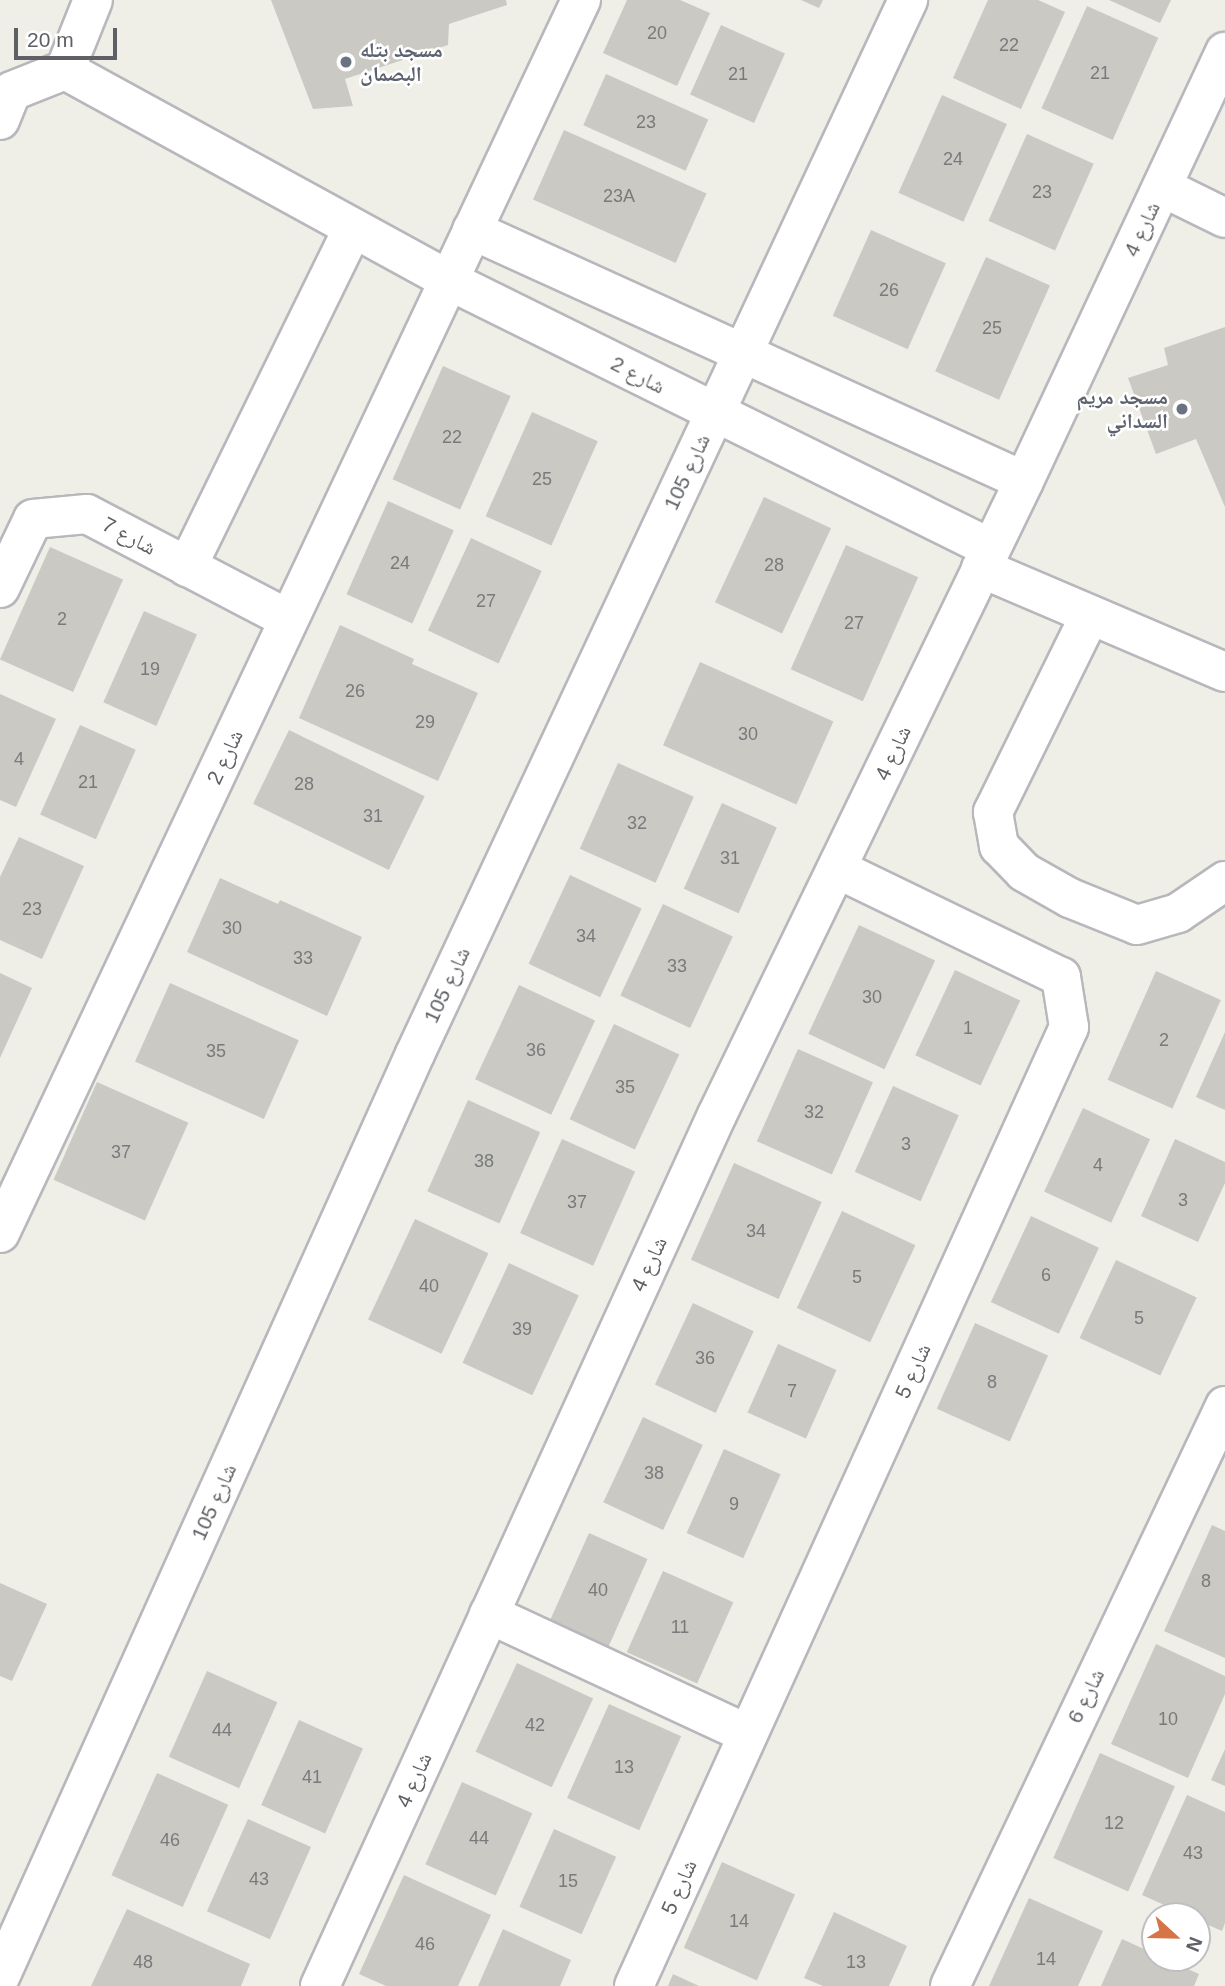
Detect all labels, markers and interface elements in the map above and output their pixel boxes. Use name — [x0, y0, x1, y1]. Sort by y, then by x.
scale bar — [18, 14, 121, 58]
house number: 20 — [647, 22, 667, 44]
text: 20 m — [27, 28, 74, 51]
house number: 22 — [999, 34, 1019, 56]
place label: مسجد بتله البصمان — [360, 37, 443, 87]
marker: مسجد بتله البصمان — [338, 54, 354, 70]
house number: 21 — [1090, 62, 1110, 84]
house number: 21 — [728, 63, 748, 85]
house number: 23 — [636, 111, 656, 133]
house number: 24 — [943, 148, 963, 170]
house number: 23 — [1032, 181, 1052, 203]
house number: 23A — [603, 185, 635, 207]
street label: شارع 4 — [1118, 198, 1166, 260]
house number: 26 — [879, 279, 899, 301]
house number: 25 — [982, 317, 1002, 339]
street label: شارع 2 — [607, 351, 669, 399]
place label: مسجد مريم السداني — [1077, 384, 1168, 434]
marker: مسجد مريم السداني — [1174, 401, 1190, 417]
house number: 22 — [442, 426, 462, 448]
street label: شارع 105 — [659, 430, 715, 514]
house number: 25 — [532, 468, 552, 490]
street label: شارع 7 — [98, 511, 160, 561]
house number: 24 — [390, 552, 410, 574]
house number: 28 — [764, 554, 784, 576]
house number: 27 — [476, 590, 496, 612]
house number: 2 — [57, 608, 67, 630]
house number: 27 — [844, 612, 864, 634]
house number: 19 — [140, 658, 160, 680]
house number: 26 — [345, 680, 365, 702]
house number: 29 — [415, 711, 435, 733]
street label: شارع 4 — [869, 722, 917, 784]
house number: 30 — [738, 723, 758, 745]
street label: شارع 2 — [201, 726, 249, 788]
house number: 4 — [14, 748, 24, 770]
house number: 21 — [78, 771, 98, 793]
house number: 28 — [294, 773, 314, 795]
house number: 31 — [363, 805, 383, 827]
house number: 32 — [627, 812, 647, 834]
house number: 31 — [720, 847, 740, 869]
house number: 23 — [22, 898, 42, 920]
house number: 30 — [222, 917, 242, 939]
house number: 34 — [576, 925, 596, 947]
street label: شارع 105 — [419, 943, 475, 1027]
house number: 33 — [293, 947, 313, 969]
house number: 33 — [667, 955, 687, 977]
house number: 30 — [862, 986, 882, 1008]
house number: 1 — [963, 1017, 973, 1039]
house number: 2 — [1159, 1029, 1169, 1051]
house number: 36 — [526, 1039, 546, 1061]
house number: 35 — [206, 1040, 226, 1062]
house number: 35 — [615, 1076, 635, 1098]
house number: 32 — [804, 1101, 824, 1123]
house number: 3 — [901, 1133, 911, 1155]
house number: 37 — [111, 1141, 131, 1163]
house number: 38 — [474, 1150, 494, 1172]
house number: 4 — [1093, 1154, 1103, 1176]
house number: 3 — [1178, 1189, 1188, 1211]
house number: 37 — [567, 1191, 587, 1213]
house number: 34 — [746, 1220, 766, 1242]
street label: شارع 4 — [625, 1233, 673, 1295]
house number: 6 — [1041, 1264, 1051, 1286]
house number: 5 — [852, 1266, 862, 1288]
house number: 40 — [419, 1275, 439, 1297]
house number: 5 — [1134, 1307, 1144, 1329]
house number: 39 — [512, 1318, 532, 1340]
street label: شارع 5 — [890, 1340, 936, 1402]
house number: 36 — [695, 1347, 715, 1369]
house number: 8 — [987, 1371, 997, 1393]
house number: 7 — [787, 1380, 797, 1402]
street label: شارع 105 — [186, 1460, 242, 1544]
house number: 38 — [644, 1462, 664, 1484]
house number: 9 — [729, 1493, 739, 1515]
house number: 8 — [1201, 1570, 1211, 1592]
house number: 40 — [588, 1579, 608, 1601]
house number: 11 — [671, 1616, 689, 1638]
street label: شارع 6 — [1062, 1665, 1110, 1727]
house number: 10 — [1158, 1708, 1178, 1730]
house number: 42 — [525, 1714, 545, 1736]
house number: 44 — [212, 1719, 232, 1741]
street label: شارع 4 — [391, 1749, 437, 1811]
house number: 13 — [614, 1756, 634, 1778]
house number: 41 — [302, 1766, 322, 1788]
house number: 12 — [1104, 1812, 1124, 1834]
house number: 44 — [469, 1827, 489, 1849]
house number: 46 — [160, 1829, 180, 1851]
house number: 43 — [1183, 1842, 1203, 1864]
street label: شارع 5 — [656, 1856, 702, 1918]
house number: 43 — [249, 1868, 269, 1890]
house number: 15 — [558, 1870, 578, 1892]
north arrow — [1141, 1902, 1211, 1972]
house number: 14 — [729, 1910, 749, 1932]
house number: 46 — [415, 1933, 435, 1955]
text: N — [1182, 1934, 1206, 1955]
house number: 14 — [1036, 1948, 1056, 1970]
house number: 48 — [133, 1951, 153, 1973]
house number: 13 — [846, 1951, 866, 1973]

